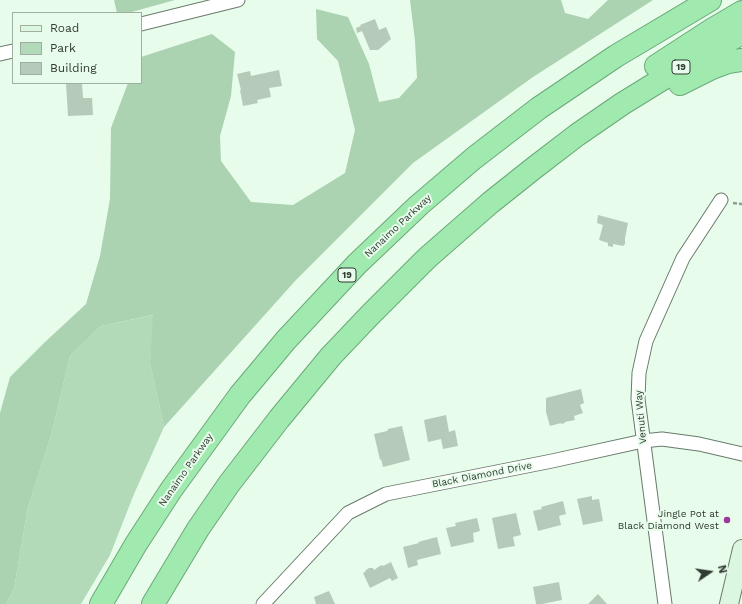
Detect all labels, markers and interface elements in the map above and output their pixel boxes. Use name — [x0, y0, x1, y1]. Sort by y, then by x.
legend — [12, 12, 142, 84]
text: Road — [50, 21, 79, 35]
text: Park — [50, 41, 76, 55]
road number: 19 — [672, 60, 690, 74]
text: Building — [50, 61, 97, 75]
street label: Nanaimo Parkway — [362, 192, 434, 260]
road number: 19 — [338, 268, 356, 282]
street label: Venuti Way — [633, 390, 649, 444]
street label: Nanaimo Parkway — [156, 431, 216, 509]
street label: Black Diamond Drive — [431, 459, 533, 491]
place label: Jingle Pot at Black Diamond West — [618, 508, 719, 532]
marker: Jingle Pot at Black Diamond West — [722, 515, 732, 525]
north arrow — [690, 552, 730, 592]
text: N — [715, 564, 729, 575]

